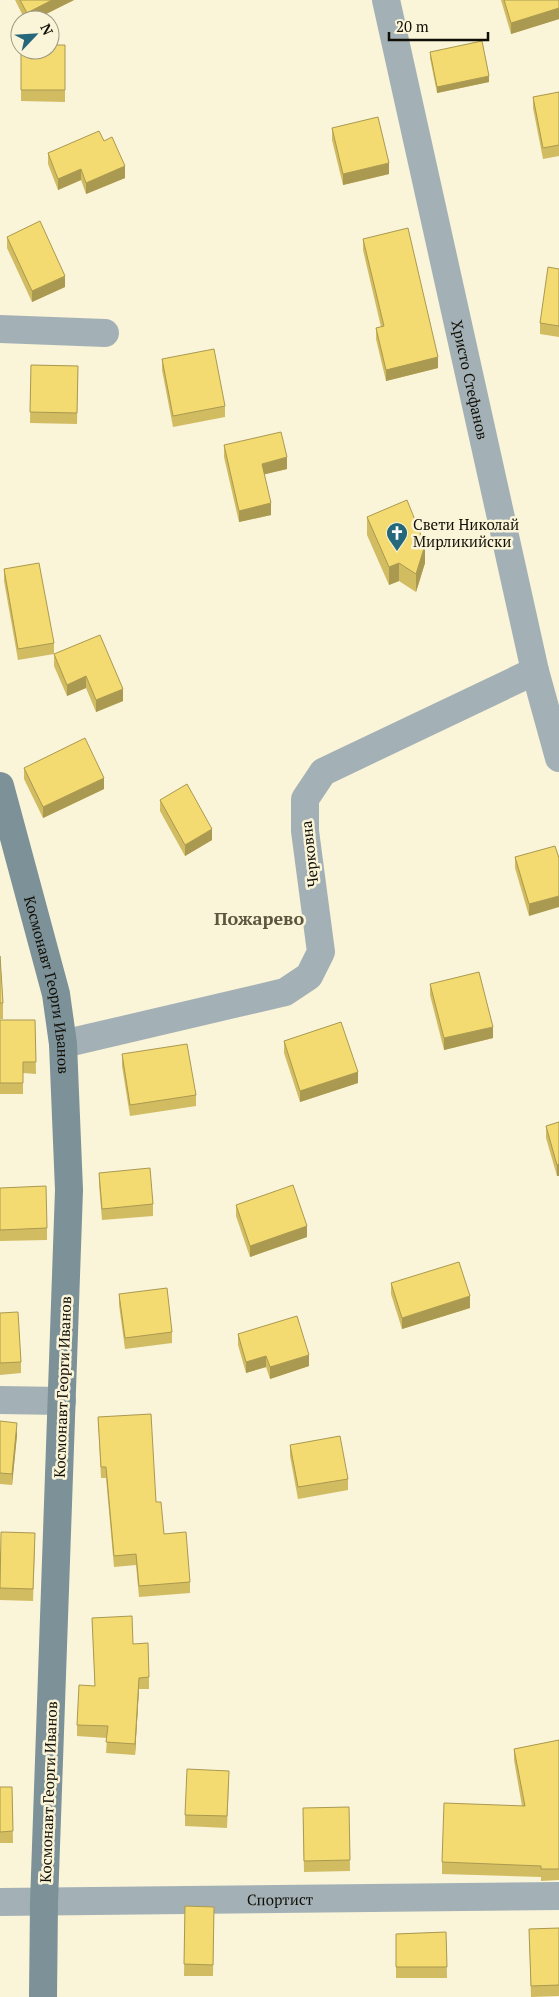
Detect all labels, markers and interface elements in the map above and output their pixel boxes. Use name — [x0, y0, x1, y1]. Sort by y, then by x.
north arrow — [10, 10, 60, 60]
scale bar — [389, 10, 488, 42]
text: 20 m — [396, 16, 429, 36]
text: N — [36, 20, 58, 38]
street label: Христо Стефанов — [447, 318, 493, 442]
place label: Свети Николай Мирликийски — [413, 514, 519, 551]
church icon: Свети Николай Мирликийски — [385, 521, 409, 552]
street label: Черковна — [296, 819, 322, 888]
street label: Космонавт Георги Иванов — [20, 894, 74, 1074]
district label: Пожарево — [214, 906, 304, 930]
street label: Космонавт Георги Иванов — [49, 1296, 75, 1478]
street label: Космонавт Георги Иванов — [35, 1701, 61, 1883]
street label: Спортист — [247, 1889, 314, 1909]

